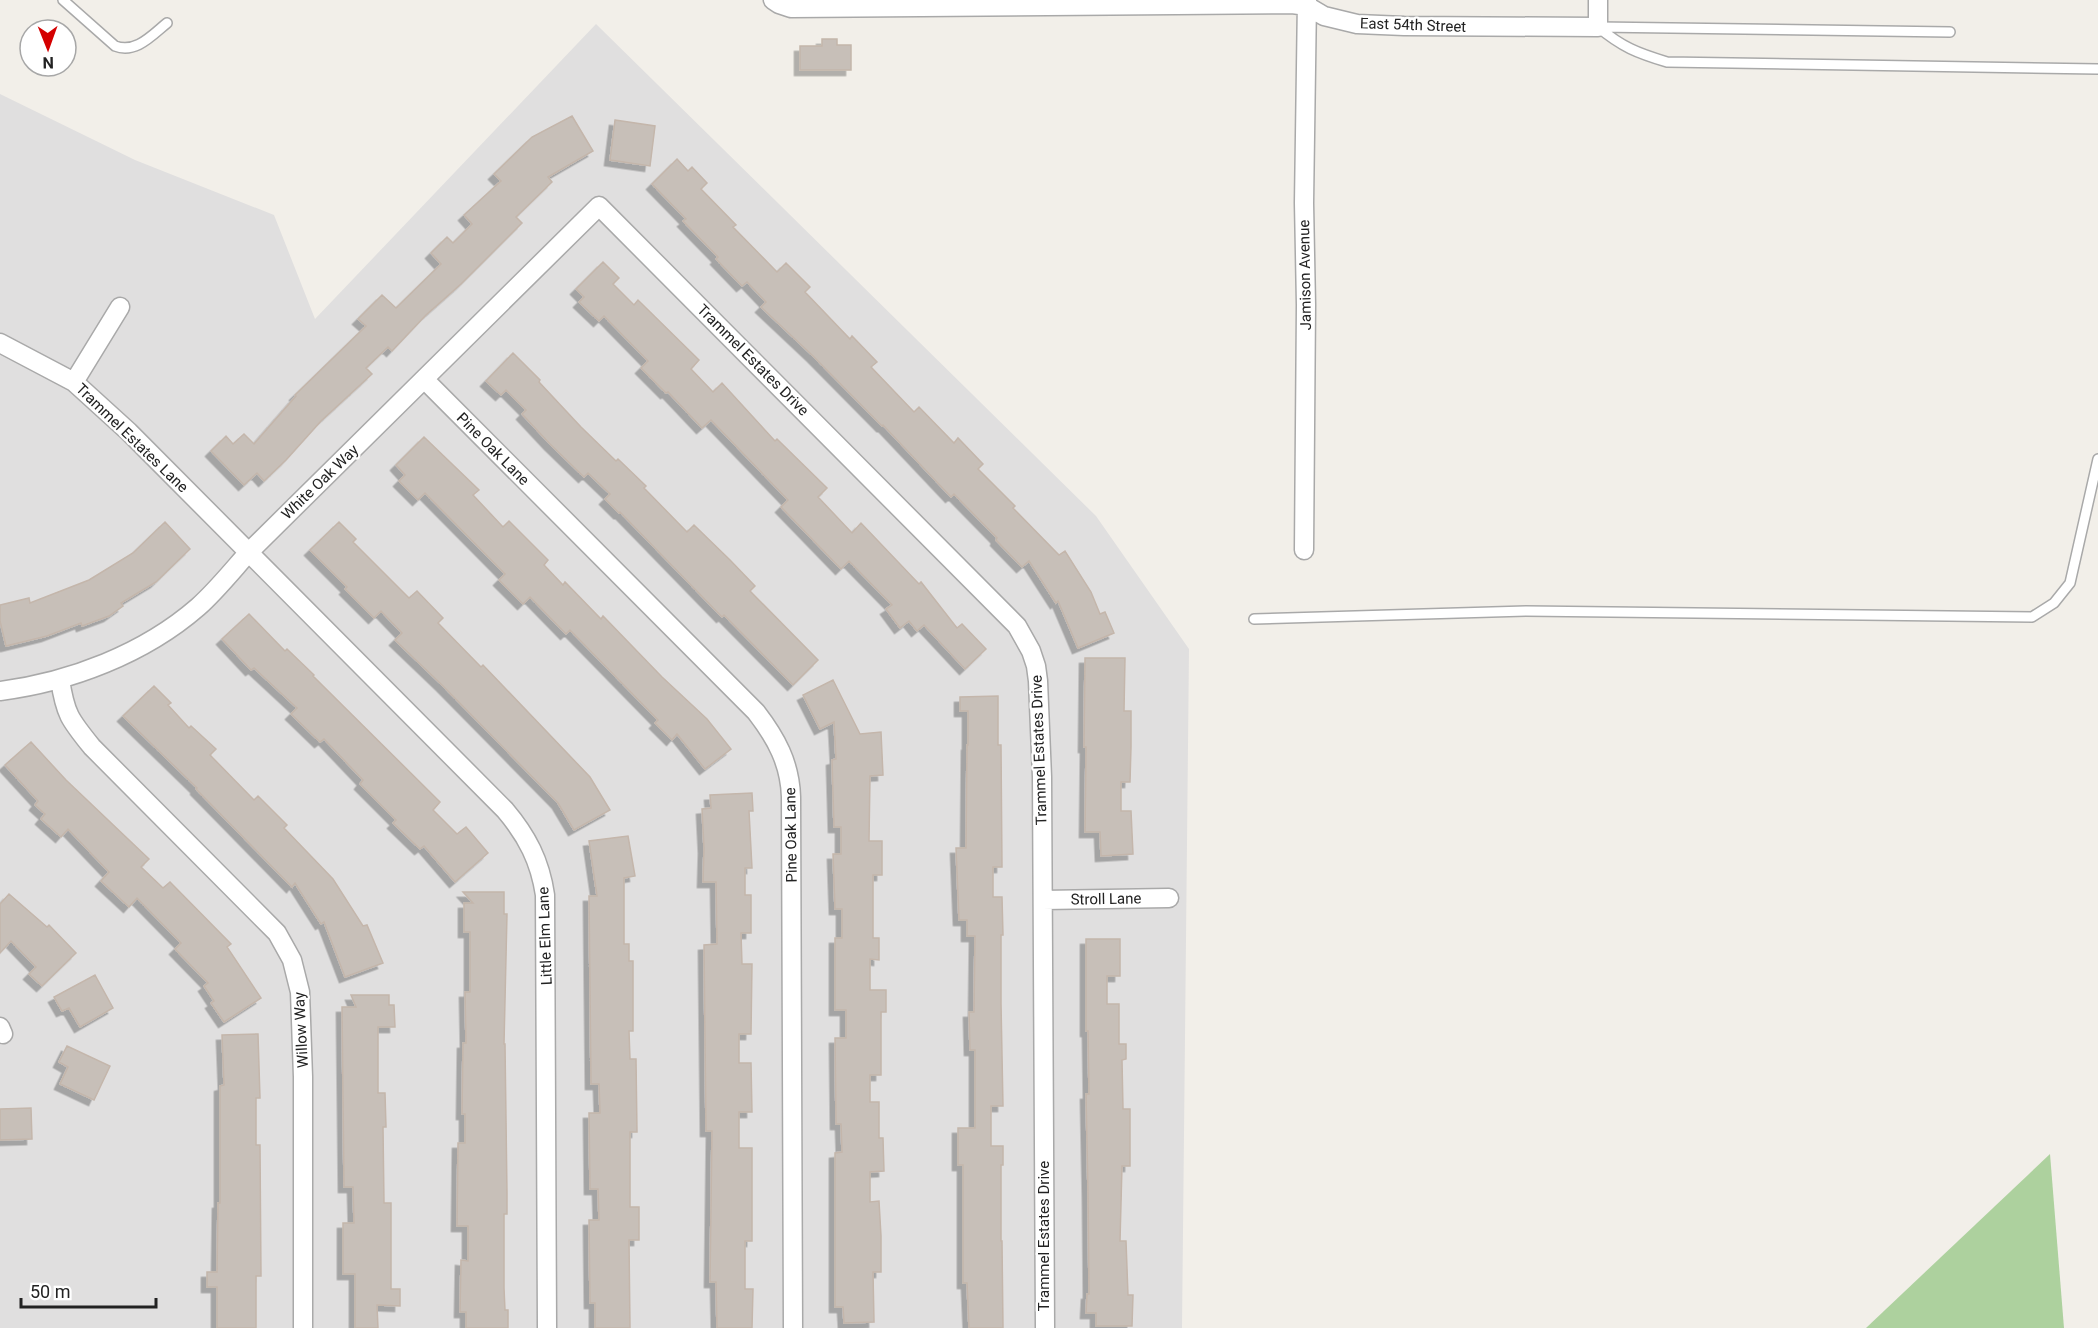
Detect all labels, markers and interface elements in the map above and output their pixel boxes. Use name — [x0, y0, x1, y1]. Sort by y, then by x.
street label: East 54th Street — [1360, 14, 1467, 36]
north arrow — [18, 18, 78, 78]
text: N — [42, 53, 54, 72]
street label: Jamison Avenue — [1295, 220, 1315, 330]
street label: Trammel Estates Drive — [693, 300, 813, 420]
street label: Trammel Estates Lane — [72, 380, 192, 496]
street label: Pine Oak Lane — [453, 409, 533, 489]
street label: White Oak Way — [278, 441, 362, 523]
street label: Trammel Estates Drive — [1027, 675, 1051, 825]
street label: Pine Oak Lane — [781, 787, 801, 883]
street label: Little Elm Lane — [534, 886, 556, 985]
street label: Stroll Lane — [1070, 889, 1142, 909]
street label: Willow Way — [290, 992, 312, 1068]
street label: Trammel Estates Drive — [1035, 1161, 1053, 1311]
scale bar — [21, 1271, 156, 1309]
text: 50 m — [30, 1281, 70, 1302]

